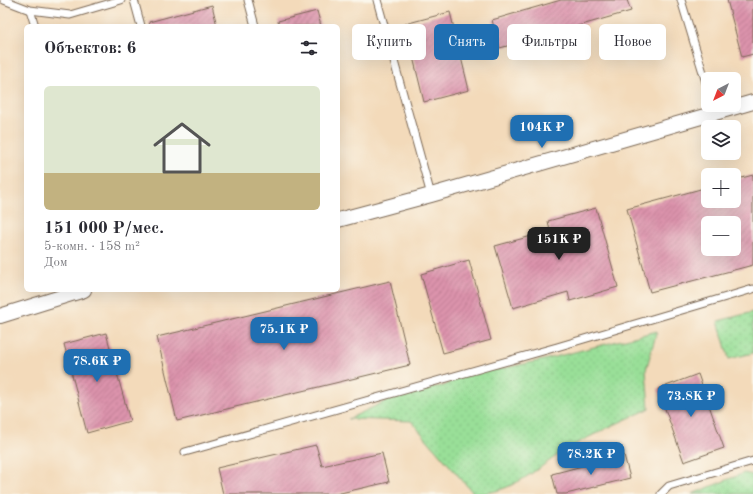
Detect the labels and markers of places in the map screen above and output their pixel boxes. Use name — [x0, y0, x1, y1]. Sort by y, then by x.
pin: 104K ₽ — [509, 115, 575, 149]
pin: 151K ₽ — [526, 227, 592, 261]
pin: 75.1K ₽ — [247, 317, 321, 351]
pin: 78.6K ₽ — [60, 349, 134, 383]
pin: 73.8K ₽ — [654, 384, 728, 418]
pin: 78.2K ₽ — [554, 442, 628, 476]

